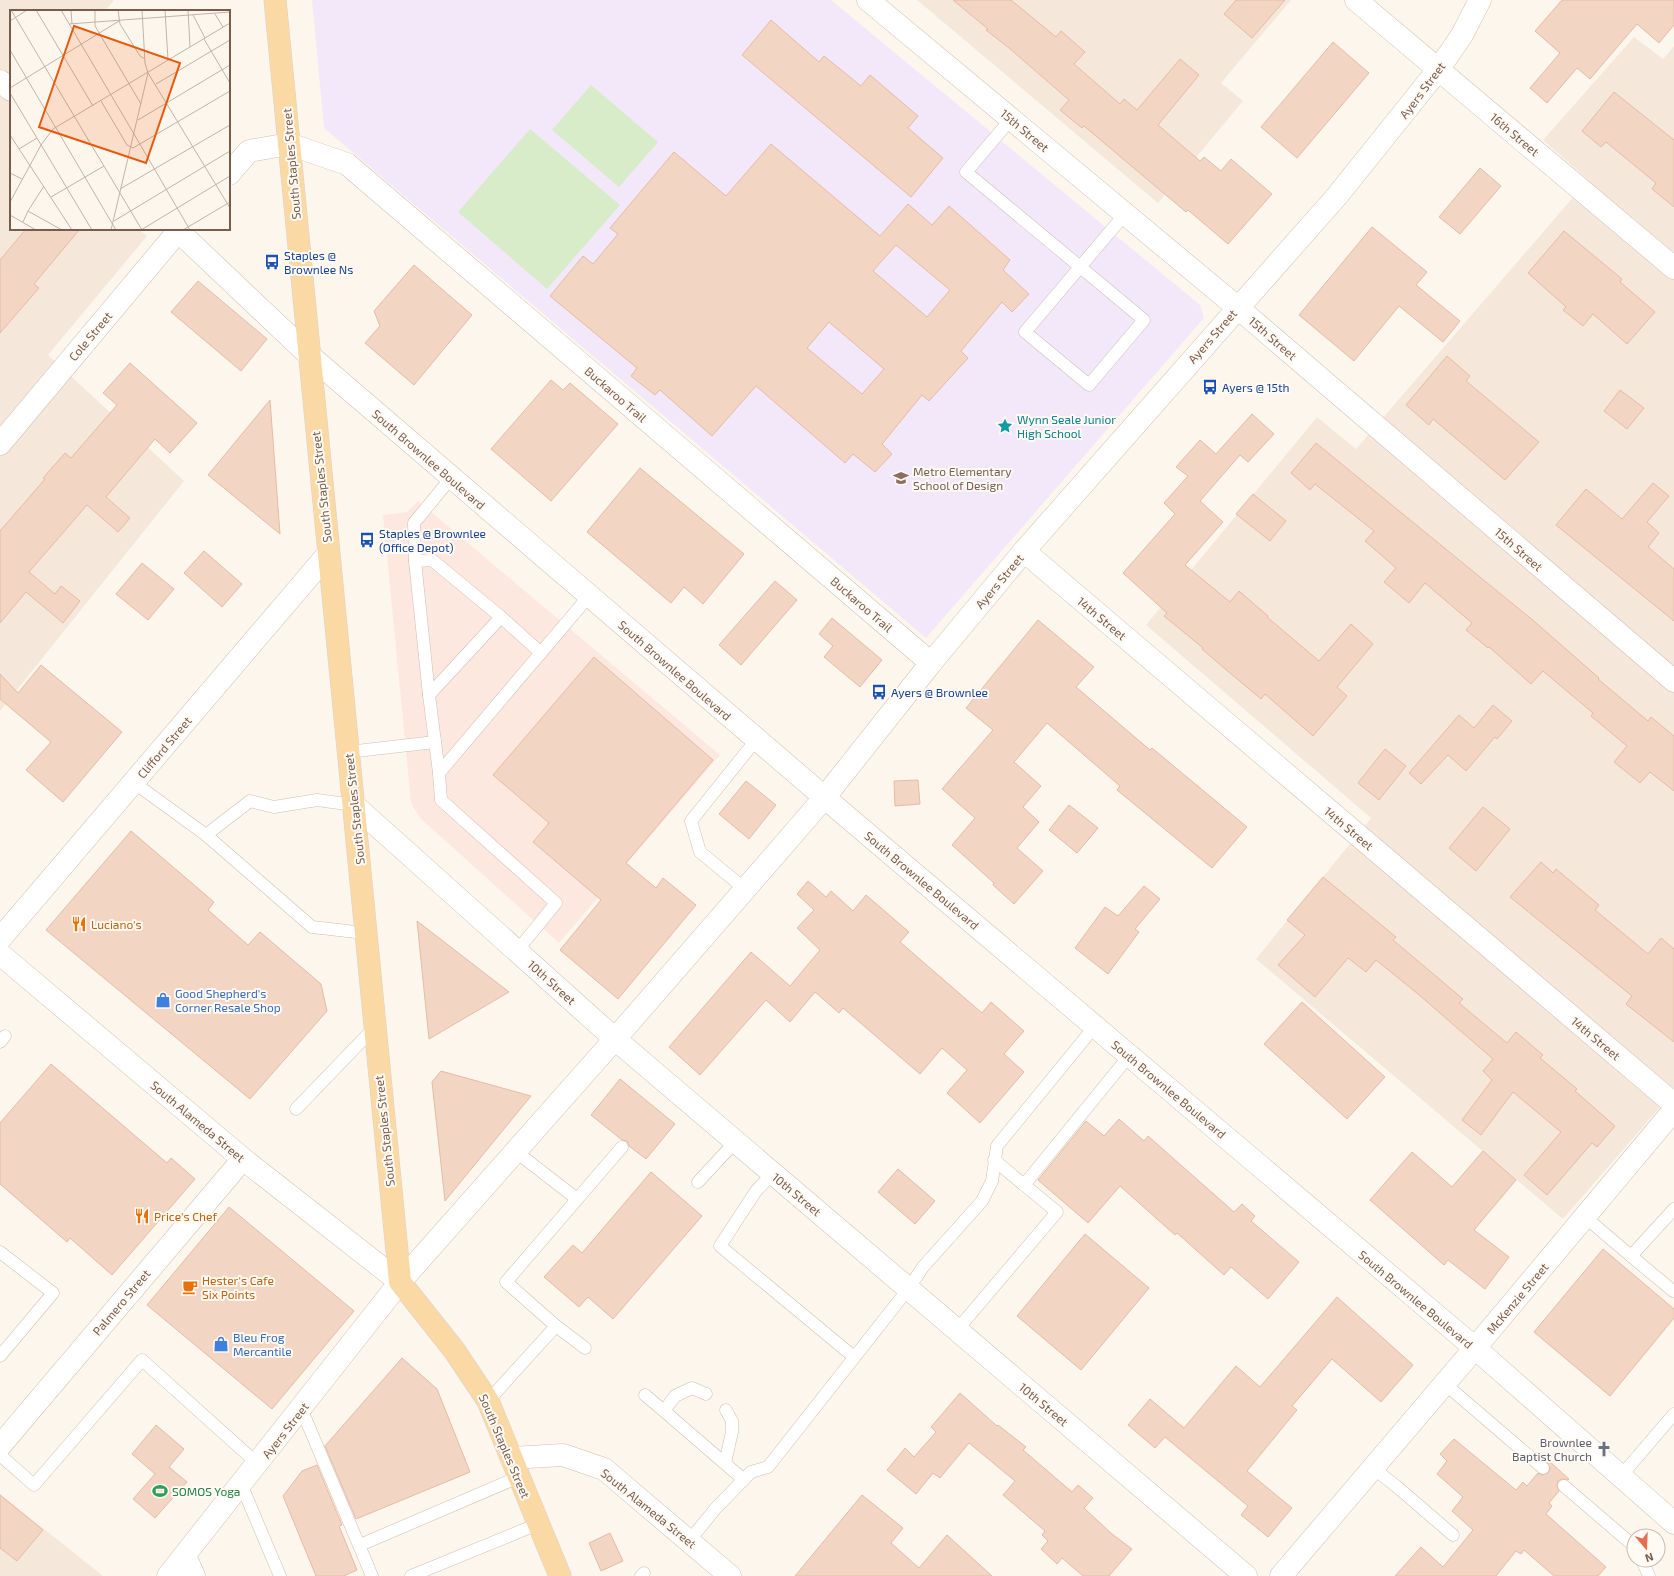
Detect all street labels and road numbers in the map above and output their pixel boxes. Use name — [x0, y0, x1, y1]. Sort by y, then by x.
street label: Ayers Street — [1396, 59, 1448, 121]
street label: 15th Street — [998, 106, 1052, 155]
street label: South Staples Street — [279, 107, 303, 220]
street label: 16th Street — [1488, 110, 1543, 159]
street label: Ayers Street — [1185, 306, 1240, 366]
street label: Cole Street — [65, 308, 115, 363]
street label: 15th Street — [1246, 313, 1300, 363]
street label: Buckaroo Trail — [582, 363, 650, 425]
street label: South Brownlee Boulevard — [370, 406, 488, 512]
street label: South Staples Street — [308, 430, 334, 543]
street label: 15th Street — [1492, 524, 1546, 574]
street label: Ayers Street — [972, 551, 1026, 611]
street label: Buckaroo Trail — [828, 573, 896, 635]
street label: 14th Street — [1075, 593, 1130, 643]
street label: South Brownlee Boulevard — [616, 617, 734, 723]
street label: Clifford Street — [134, 713, 194, 781]
street label: South Staples Street — [341, 752, 367, 865]
street label: 14th Street — [1322, 803, 1377, 853]
street label: South Brownlee Boulevard — [862, 828, 982, 932]
street label: 10th Street — [525, 957, 579, 1007]
street label: 14th Street — [1569, 1013, 1624, 1063]
street label: South Brownlee Boulevard — [1109, 1037, 1229, 1141]
street label: South Staples Street — [371, 1074, 397, 1187]
street label: South Alameda Street — [148, 1078, 248, 1165]
street label: 10th Street — [770, 1169, 825, 1219]
street label: South Brownlee Boulevard — [1356, 1247, 1476, 1351]
street label: McKenzie Street — [1483, 1259, 1551, 1336]
street label: Palmero Street — [89, 1266, 153, 1338]
street label: 10th Street — [1017, 1379, 1072, 1429]
street label: South Staples Street — [477, 1392, 533, 1500]
street label: Ayers Street — [259, 1399, 311, 1461]
street label: South Alameda Street — [599, 1465, 700, 1551]

